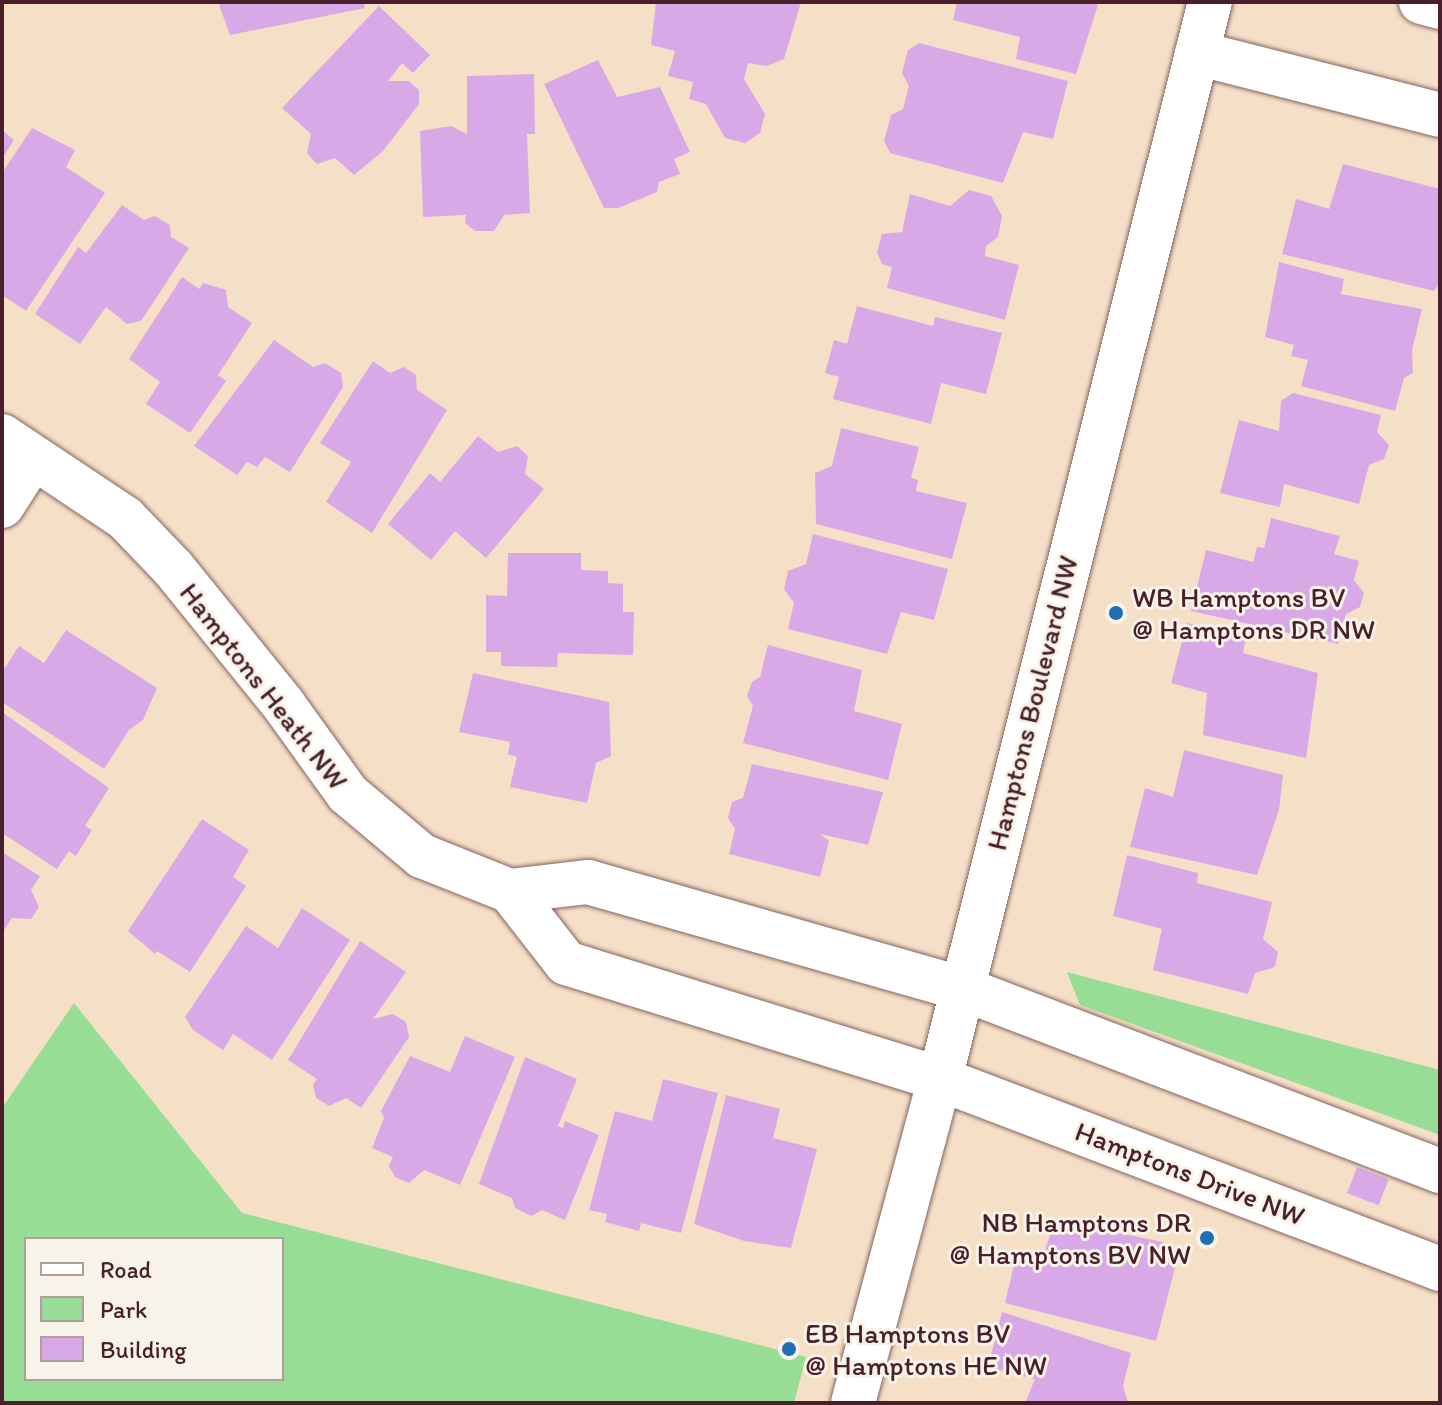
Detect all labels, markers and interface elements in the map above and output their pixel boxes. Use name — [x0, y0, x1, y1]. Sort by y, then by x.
street label: Hamptons Boulevard NW — [979, 552, 1085, 854]
street label: Hamptons Heath NW — [173, 577, 355, 795]
place label: WB Hamptons BV @ Hamptons DR NW — [1132, 580, 1375, 646]
marker: WB Hamptons BV @ Hamptons DR NW — [1107, 604, 1125, 622]
street label: Hamptons Drive NW — [1071, 1114, 1309, 1232]
place label: NB Hamptons DR @ Hamptons BV NW — [949, 1205, 1191, 1271]
marker: NB Hamptons DR @ Hamptons BV NW — [1198, 1229, 1216, 1247]
legend — [24, 1237, 284, 1381]
text: Road — [100, 1255, 152, 1284]
text: Park — [100, 1295, 147, 1324]
place label: EB Hamptons BV @ Hamptons HE NW — [805, 1316, 1047, 1382]
text: Building — [100, 1335, 187, 1364]
marker: EB Hamptons BV @ Hamptons HE NW — [780, 1340, 798, 1358]

